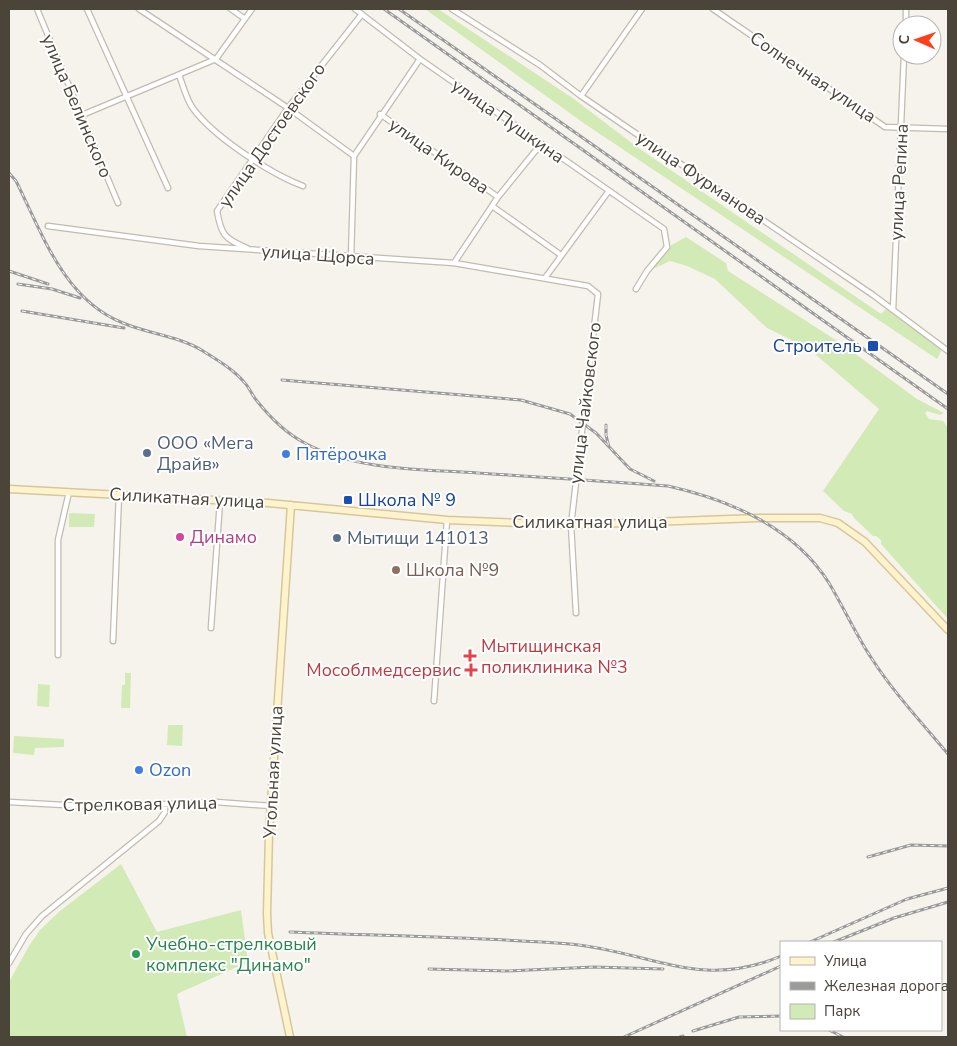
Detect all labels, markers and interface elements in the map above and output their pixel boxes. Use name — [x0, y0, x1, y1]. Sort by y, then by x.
north arrow — [892, 15, 942, 65]
street label: Солнечная улица — [745, 26, 881, 128]
street label: улица Белинского — [36, 30, 118, 182]
text: С — [895, 34, 914, 45]
street label: улица Достоевского — [213, 58, 331, 212]
street label: улица Пушкина — [447, 73, 569, 169]
street label: улица Кирова — [384, 113, 494, 199]
street label: улица Репина — [884, 123, 914, 241]
street label: улица Фурманова — [631, 126, 771, 230]
street label: улица Щорса — [261, 239, 375, 271]
street label: улица Чайковского — [563, 321, 607, 485]
place label: Строитель — [773, 334, 862, 358]
marker: Строитель — [866, 339, 880, 353]
place label: ООО «Мега Драйв» — [157, 431, 254, 476]
place label: Пятёрочка — [296, 442, 387, 466]
marker: ООО «Мега Драйв» — [141, 447, 153, 459]
marker: Пятёрочка — [280, 448, 292, 460]
street label: Силикатная улица — [109, 482, 265, 514]
place label: Школа № 9 — [358, 488, 456, 512]
marker: Школа № 9 — [342, 494, 354, 506]
street label: Силикатная улица — [512, 510, 668, 534]
place label: Динамо — [190, 525, 257, 549]
place label: Мытищи 141013 — [347, 526, 489, 550]
marker: Динамо — [174, 531, 186, 543]
marker: Мытищи 141013 — [331, 532, 343, 544]
place label: Школа №9 — [406, 558, 499, 582]
marker: Школа №9 — [390, 564, 402, 576]
place label: Мытищинская поликлиника №3 — [481, 634, 628, 679]
marker: Мытищинская поликлиника №3 — [463, 649, 477, 663]
place label: Мособлмедсервис — [306, 658, 461, 682]
marker: Мособлмедсервис — [465, 664, 477, 676]
street label: Угольная улица — [257, 705, 288, 840]
place label: Ozon — [149, 758, 191, 782]
marker: Ozon — [133, 764, 145, 776]
street label: Стрелковая улица — [62, 791, 218, 817]
place label: Учебно-стрелковый комплекс "Динамо" — [145, 932, 317, 977]
legend — [780, 941, 942, 1031]
marker: Учебно-стрелковый комплекс "Динамо" — [130, 948, 142, 960]
text: Улица — [823, 951, 867, 971]
text: Железная дорога — [824, 976, 949, 996]
text: Парк — [824, 1001, 860, 1021]

